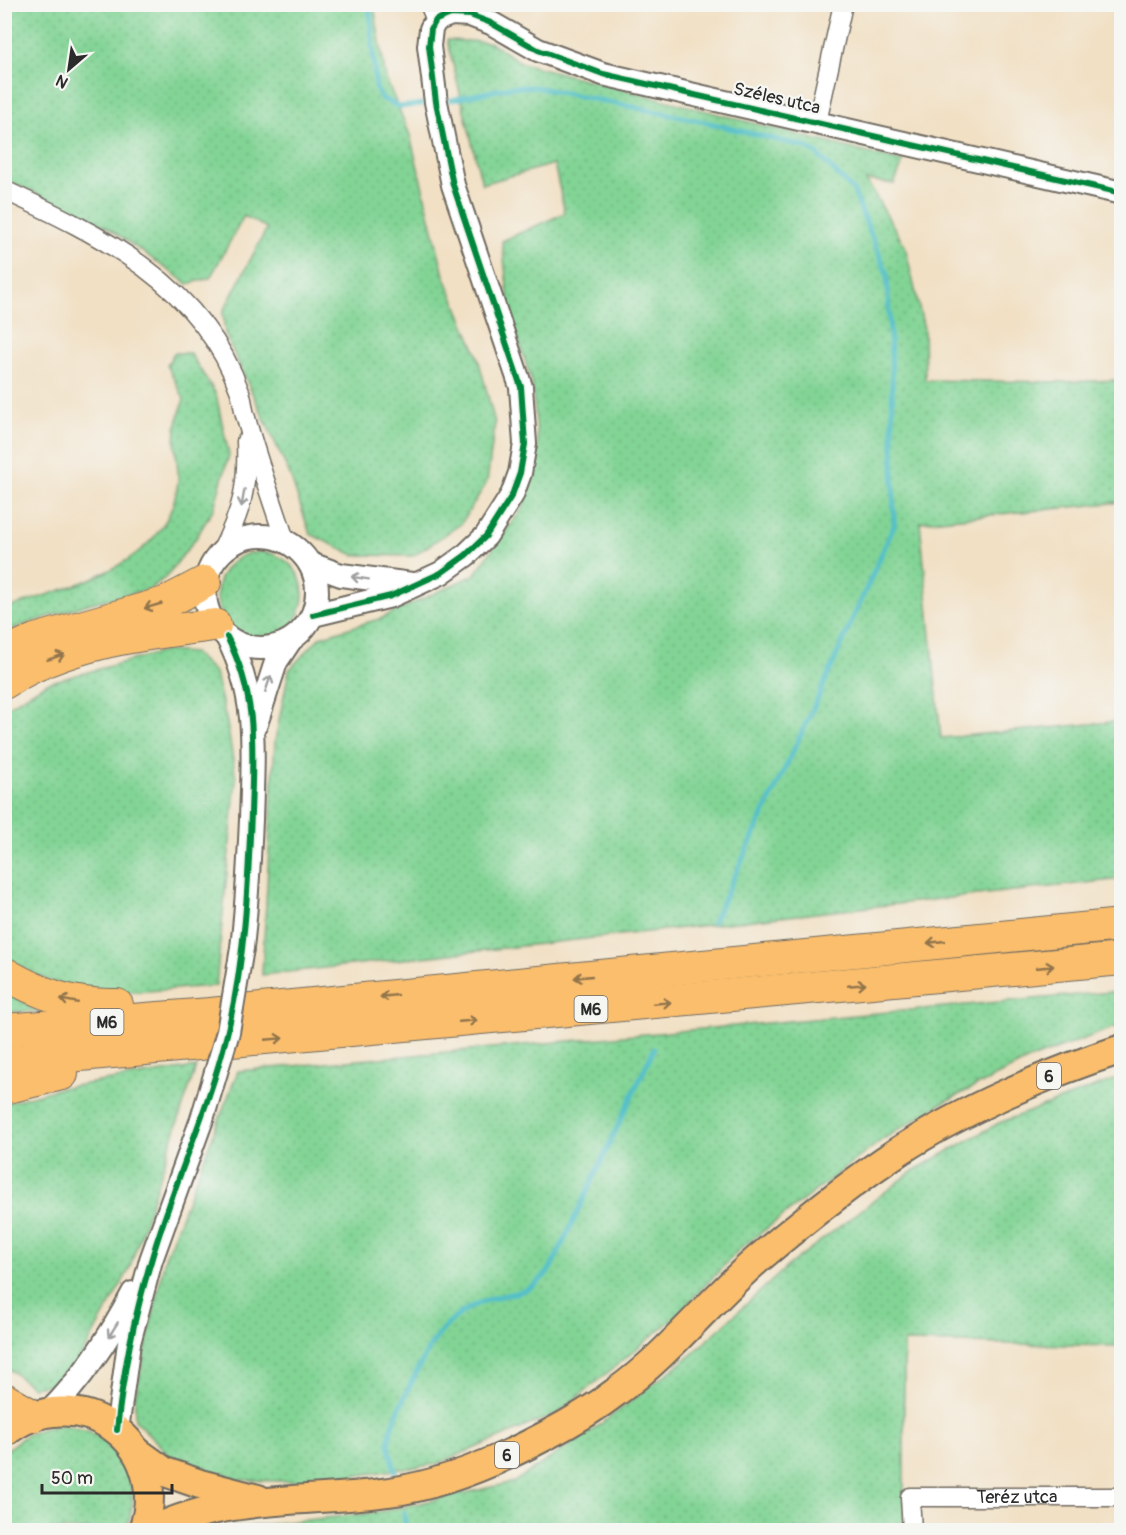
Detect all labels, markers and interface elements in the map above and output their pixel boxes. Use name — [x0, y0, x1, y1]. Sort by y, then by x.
north arrow — [39, 39, 99, 99]
text: N — [52, 70, 72, 93]
street label: Széles utca — [731, 77, 823, 120]
one-way arrow — [237, 487, 248, 507]
one-way arrow — [351, 573, 371, 584]
one-way arrow — [144, 601, 163, 613]
one-way arrow — [46, 650, 65, 661]
one-way arrow — [263, 675, 274, 694]
one-way arrow — [927, 937, 947, 948]
one-way arrow — [1035, 961, 1055, 972]
one-way arrow — [573, 972, 593, 983]
one-way arrow — [846, 979, 866, 990]
one-way arrow — [379, 991, 399, 1002]
one-way arrow — [60, 995, 79, 1006]
road number: M6 — [574, 996, 608, 1022]
one-way arrow — [652, 997, 672, 1008]
road number: M6 — [90, 1009, 124, 1035]
one-way arrow — [458, 1015, 478, 1026]
one-way arrow — [264, 1033, 284, 1044]
road number: 6 — [1037, 1063, 1061, 1089]
one-way arrow — [107, 1321, 119, 1338]
road number: 6 — [495, 1442, 519, 1468]
scale bar — [42, 1457, 172, 1495]
text: 50 m — [51, 1467, 93, 1490]
street label: Teréz utca — [976, 1486, 1057, 1509]

